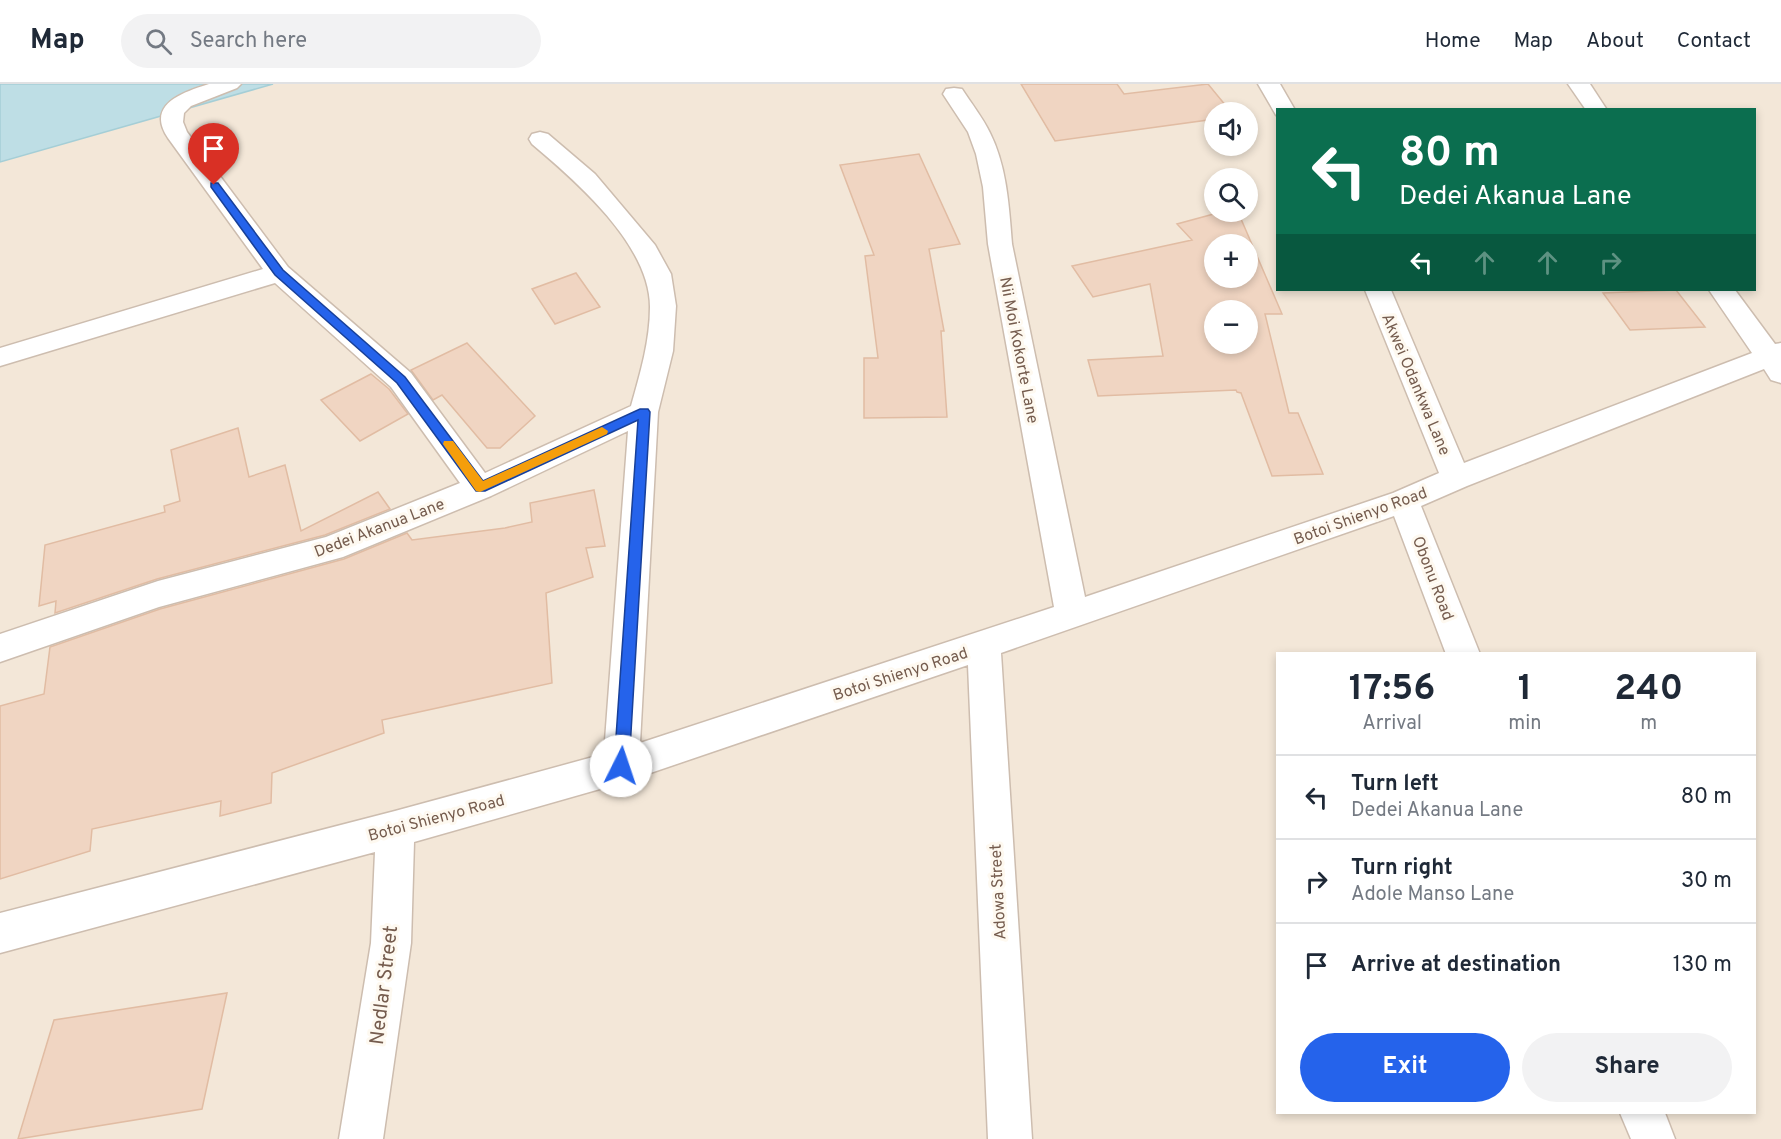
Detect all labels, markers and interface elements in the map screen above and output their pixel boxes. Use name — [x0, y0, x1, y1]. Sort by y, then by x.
search box — [121, 14, 541, 68]
text: Map — [30, 23, 85, 59]
icon: search — [142, 25, 175, 58]
text: Search here — [190, 28, 307, 55]
text: Home — [1425, 28, 1481, 55]
text: Map — [1514, 28, 1553, 55]
text: About — [1586, 28, 1644, 55]
text: Contact — [1677, 28, 1751, 55]
map controls — [1204, 102, 1258, 354]
button: sound — [1204, 102, 1258, 156]
pin — [188, 123, 239, 185]
text: 80 m — [1399, 128, 1500, 181]
icon: arrive — [197, 132, 230, 165]
icon: left — [1300, 132, 1378, 210]
button: search — [1204, 168, 1258, 222]
text: Dedei Akanua Lane — [1399, 180, 1631, 214]
button: + — [1204, 234, 1258, 288]
icon: left — [1405, 246, 1438, 279]
icon: ahead — [1468, 246, 1501, 279]
icon: ahead — [1531, 246, 1564, 279]
icon: right — [1594, 246, 1627, 279]
street label: Nii Moi Kokorte Lane — [994, 275, 1042, 425]
button: − — [1204, 300, 1258, 354]
street label: Akwei Odankwa Lane — [1376, 311, 1454, 459]
street label: Botoi Shienyo Road — [1291, 483, 1430, 550]
street label: Dedei Akanua Lane — [312, 495, 448, 563]
street label: Obonu Road — [1407, 534, 1457, 624]
street label: Botoi Shienyo Road — [831, 644, 971, 706]
text: 17:56 — [1349, 667, 1435, 713]
text: 1 — [1518, 667, 1532, 713]
text: 240 — [1614, 667, 1683, 713]
text: Arrival — [1362, 711, 1422, 737]
text: min — [1508, 711, 1541, 737]
text: m — [1640, 711, 1657, 737]
position arrow — [589, 734, 653, 798]
text: Turn left — [1351, 771, 1439, 798]
icon: left — [1300, 781, 1333, 814]
text: 80 m — [1681, 784, 1732, 811]
street label: Botoi Shienyo Road — [366, 791, 507, 847]
text: Dedei Akanua Lane — [1351, 798, 1523, 824]
street label: Adowa Street — [986, 843, 1011, 940]
text: Turn right — [1351, 855, 1453, 882]
icon: right — [1300, 865, 1333, 898]
text: 30 m — [1681, 868, 1732, 895]
text: Adole Manso Lane — [1351, 882, 1514, 908]
street label: Nedlar Street — [365, 924, 405, 1046]
icon: arrive — [1300, 949, 1333, 982]
text: Arrive at destination — [1351, 952, 1561, 979]
text: 130 m — [1673, 952, 1732, 979]
button: Exit — [1300, 1033, 1510, 1102]
button: Share — [1522, 1033, 1732, 1102]

